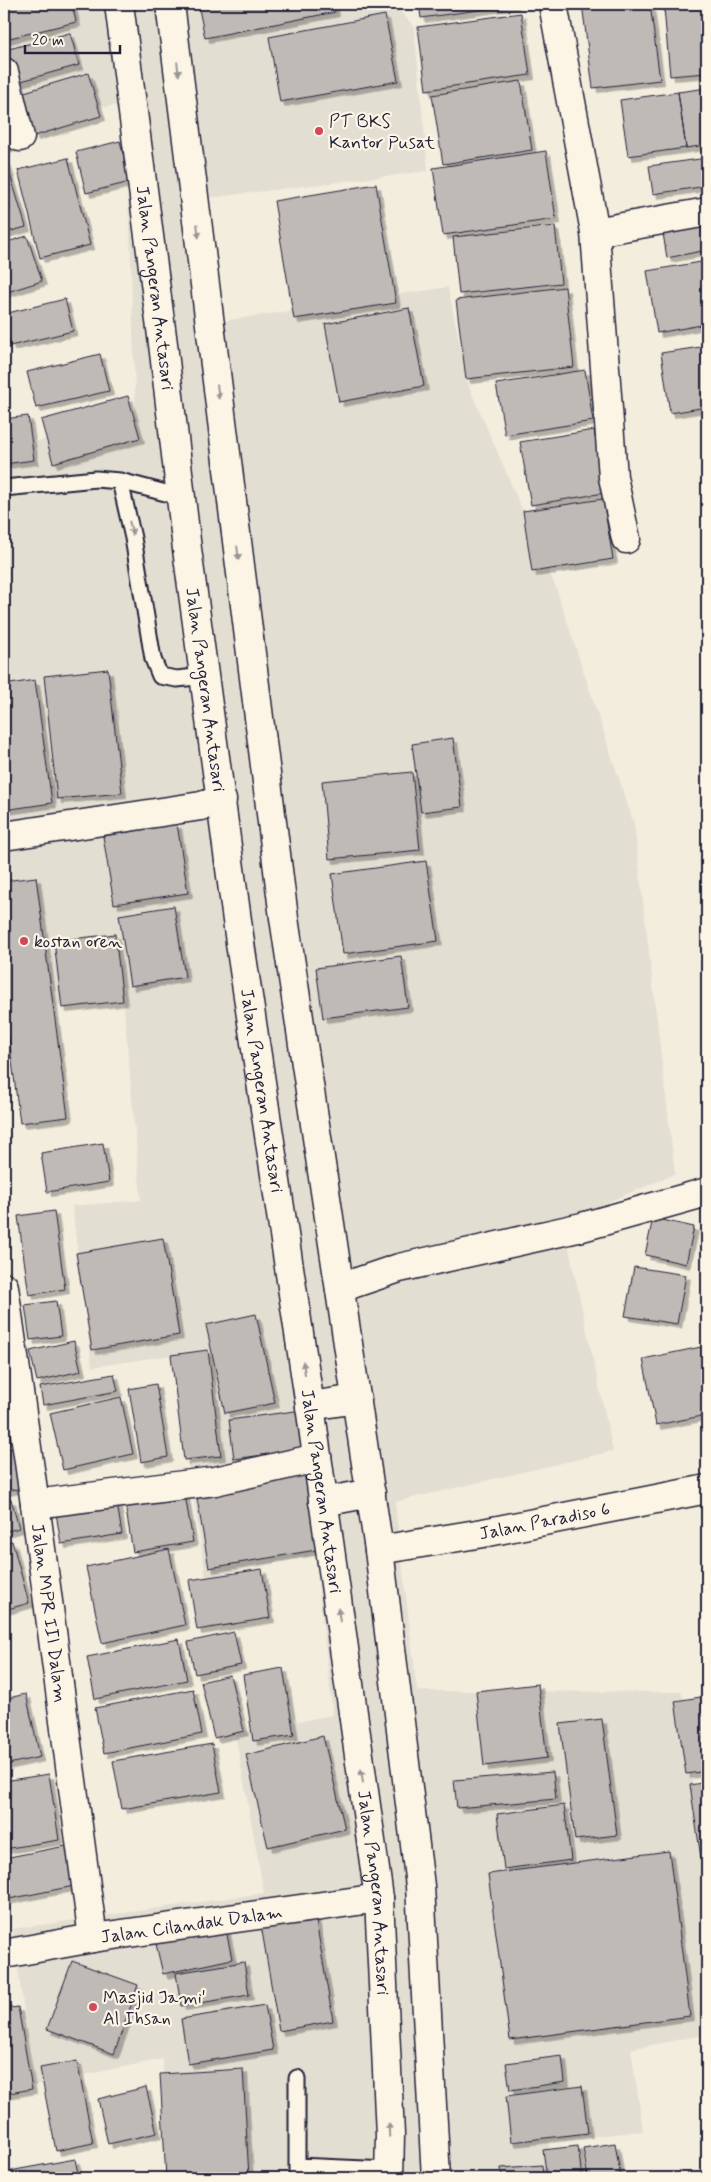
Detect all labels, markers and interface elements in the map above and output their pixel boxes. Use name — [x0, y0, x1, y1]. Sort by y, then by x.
scale bar — [25, 22, 120, 54]
text: 20 m — [32, 31, 64, 51]
one-way arrow — [174, 62, 182, 78]
place label: PT BKS Kantor Pusat — [329, 110, 435, 155]
marker: PT BKS Kantor Pusat — [313, 125, 325, 137]
street label: Jalan Pangeran Antasari — [130, 184, 179, 391]
one-way arrow — [194, 223, 202, 239]
one-way arrow — [214, 384, 222, 400]
one-way arrow — [127, 520, 135, 535]
one-way arrow — [235, 546, 243, 562]
street label: Jalan Pangeran Antasari — [179, 586, 231, 793]
place label: kostan oren — [34, 930, 122, 954]
marker: kostan oren — [18, 935, 30, 947]
street label: Jalan Pangeran Antasari — [234, 987, 289, 1194]
one-way arrow — [300, 1359, 308, 1375]
street label: Jalan Pangeran Antasari — [295, 1387, 347, 1595]
street label: Jalan Paradiso 6 — [477, 1497, 612, 1546]
street label: Jalan MPR III Dalam — [25, 1522, 72, 1704]
one-way arrow — [335, 1607, 343, 1623]
one-way arrow — [358, 1768, 366, 1784]
street label: Jalan Pangeran Antasari — [351, 1789, 394, 1996]
street label: Jalan Cilandak Dalam — [99, 1901, 284, 1950]
place label: Masjid Jami' Al Ihsan — [103, 1986, 206, 2031]
marker: Masjid Jami' Al Ihsan — [87, 2001, 99, 2013]
one-way arrow — [385, 2121, 393, 2137]

